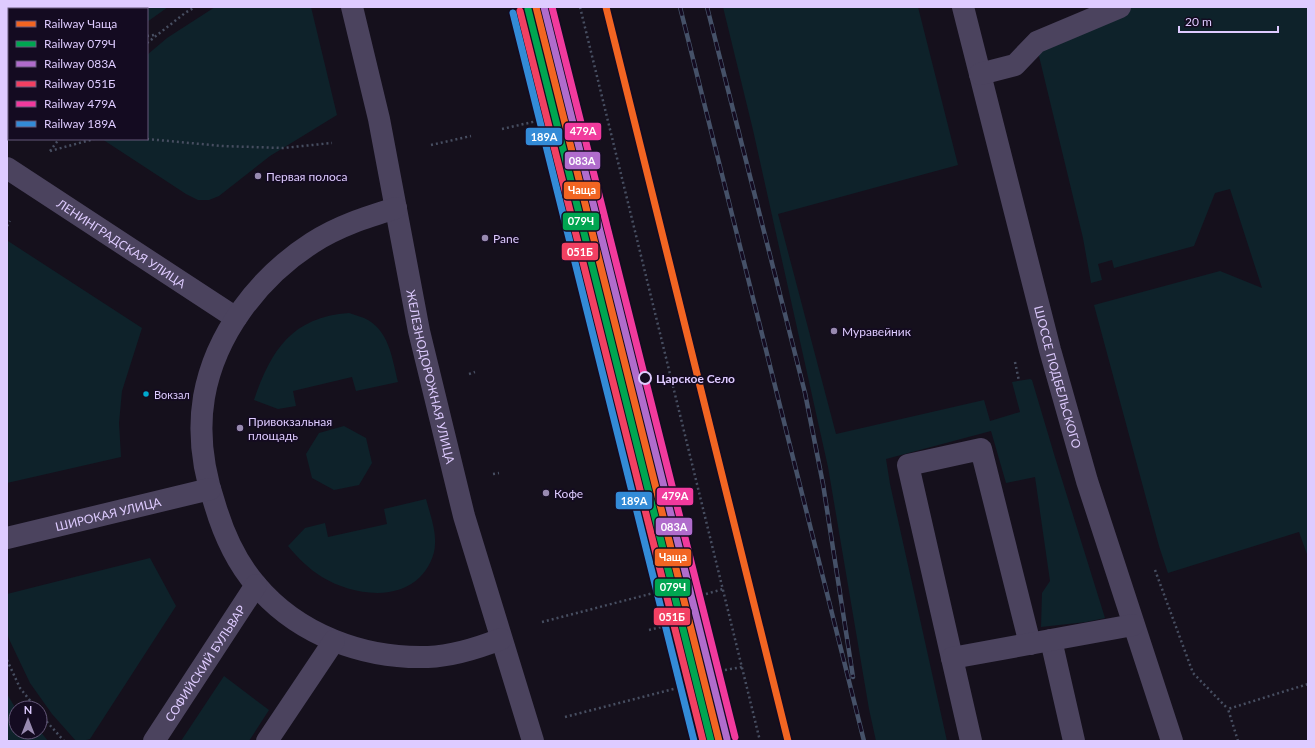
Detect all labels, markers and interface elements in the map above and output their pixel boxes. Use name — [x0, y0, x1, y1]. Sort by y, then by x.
legend — [8, 8, 148, 140]
scale bar — [1179, 8, 1278, 34]
text: 20 m — [1185, 14, 1212, 29]
text: Railway Чаща — [44, 16, 117, 31]
text: Railway 079Ч — [44, 36, 116, 51]
text: Railway 083А — [44, 56, 117, 71]
text: Railway 051Б — [44, 76, 116, 91]
text: Railway 479А — [44, 96, 117, 111]
text: Railway 189А — [44, 116, 117, 131]
line badge: 479А — [564, 122, 602, 141]
text: 479А — [570, 124, 597, 137]
line badge: 189А — [525, 127, 563, 146]
text: 189А — [531, 130, 558, 143]
line badge: 083А — [564, 151, 601, 170]
text: 083А — [569, 154, 596, 167]
place label: Первая полоса — [266, 169, 348, 184]
marker: Первая полоса — [253, 171, 263, 181]
line badge: Чаща — [563, 181, 601, 200]
text: Чаща — [568, 183, 596, 196]
street label: ЛЕНИНГРАДСКАЯ УЛИЦА — [53, 195, 190, 291]
line badge: 079Ч — [562, 212, 600, 231]
text: 079Ч — [568, 214, 594, 227]
place label: Pane — [493, 231, 519, 246]
marker: Pane — [480, 233, 490, 243]
line badge: 051Б — [561, 242, 599, 261]
text: 051Б — [567, 245, 593, 258]
street label: ЖЕЛЕЗНОДОРОЖНАЯ УЛИЦА — [404, 288, 459, 466]
street label: ШОССЕ ПОДБЕЛЬСКОГО — [1032, 304, 1085, 450]
place label: Муравейник — [842, 324, 912, 339]
marker: Муравейник — [829, 326, 839, 336]
marker: Царское Село — [638, 371, 652, 385]
place label: Царское Село — [656, 371, 735, 386]
place label: Вокзал — [154, 388, 190, 401]
marker: Вокзал — [141, 389, 151, 399]
place label: Привокзальная площадь — [248, 414, 332, 443]
marker: Привокзальная площадь — [235, 423, 245, 433]
place label: Кофе — [554, 486, 583, 501]
line badge: 479А — [656, 487, 694, 506]
marker: Кофе — [541, 488, 551, 498]
text: 479А — [662, 489, 689, 502]
line badge: 189А — [615, 491, 653, 510]
street label: ШИРОКАЯ УЛИЦА — [54, 493, 163, 534]
text: 189А — [621, 494, 648, 507]
line badge: 083А — [655, 517, 693, 536]
text: 083А — [661, 520, 688, 533]
line badge: Чаща — [654, 548, 692, 567]
text: Чаща — [659, 550, 687, 563]
line badge: 079Ч — [654, 578, 691, 597]
text: 079Ч — [660, 580, 686, 593]
street label: СОФИЙСКИЙ БУЛЬВАР — [161, 602, 248, 724]
line badge: 051Б — [653, 607, 691, 626]
text: 051Б — [659, 610, 685, 623]
north arrow — [8, 700, 48, 740]
text: N — [24, 703, 32, 716]

